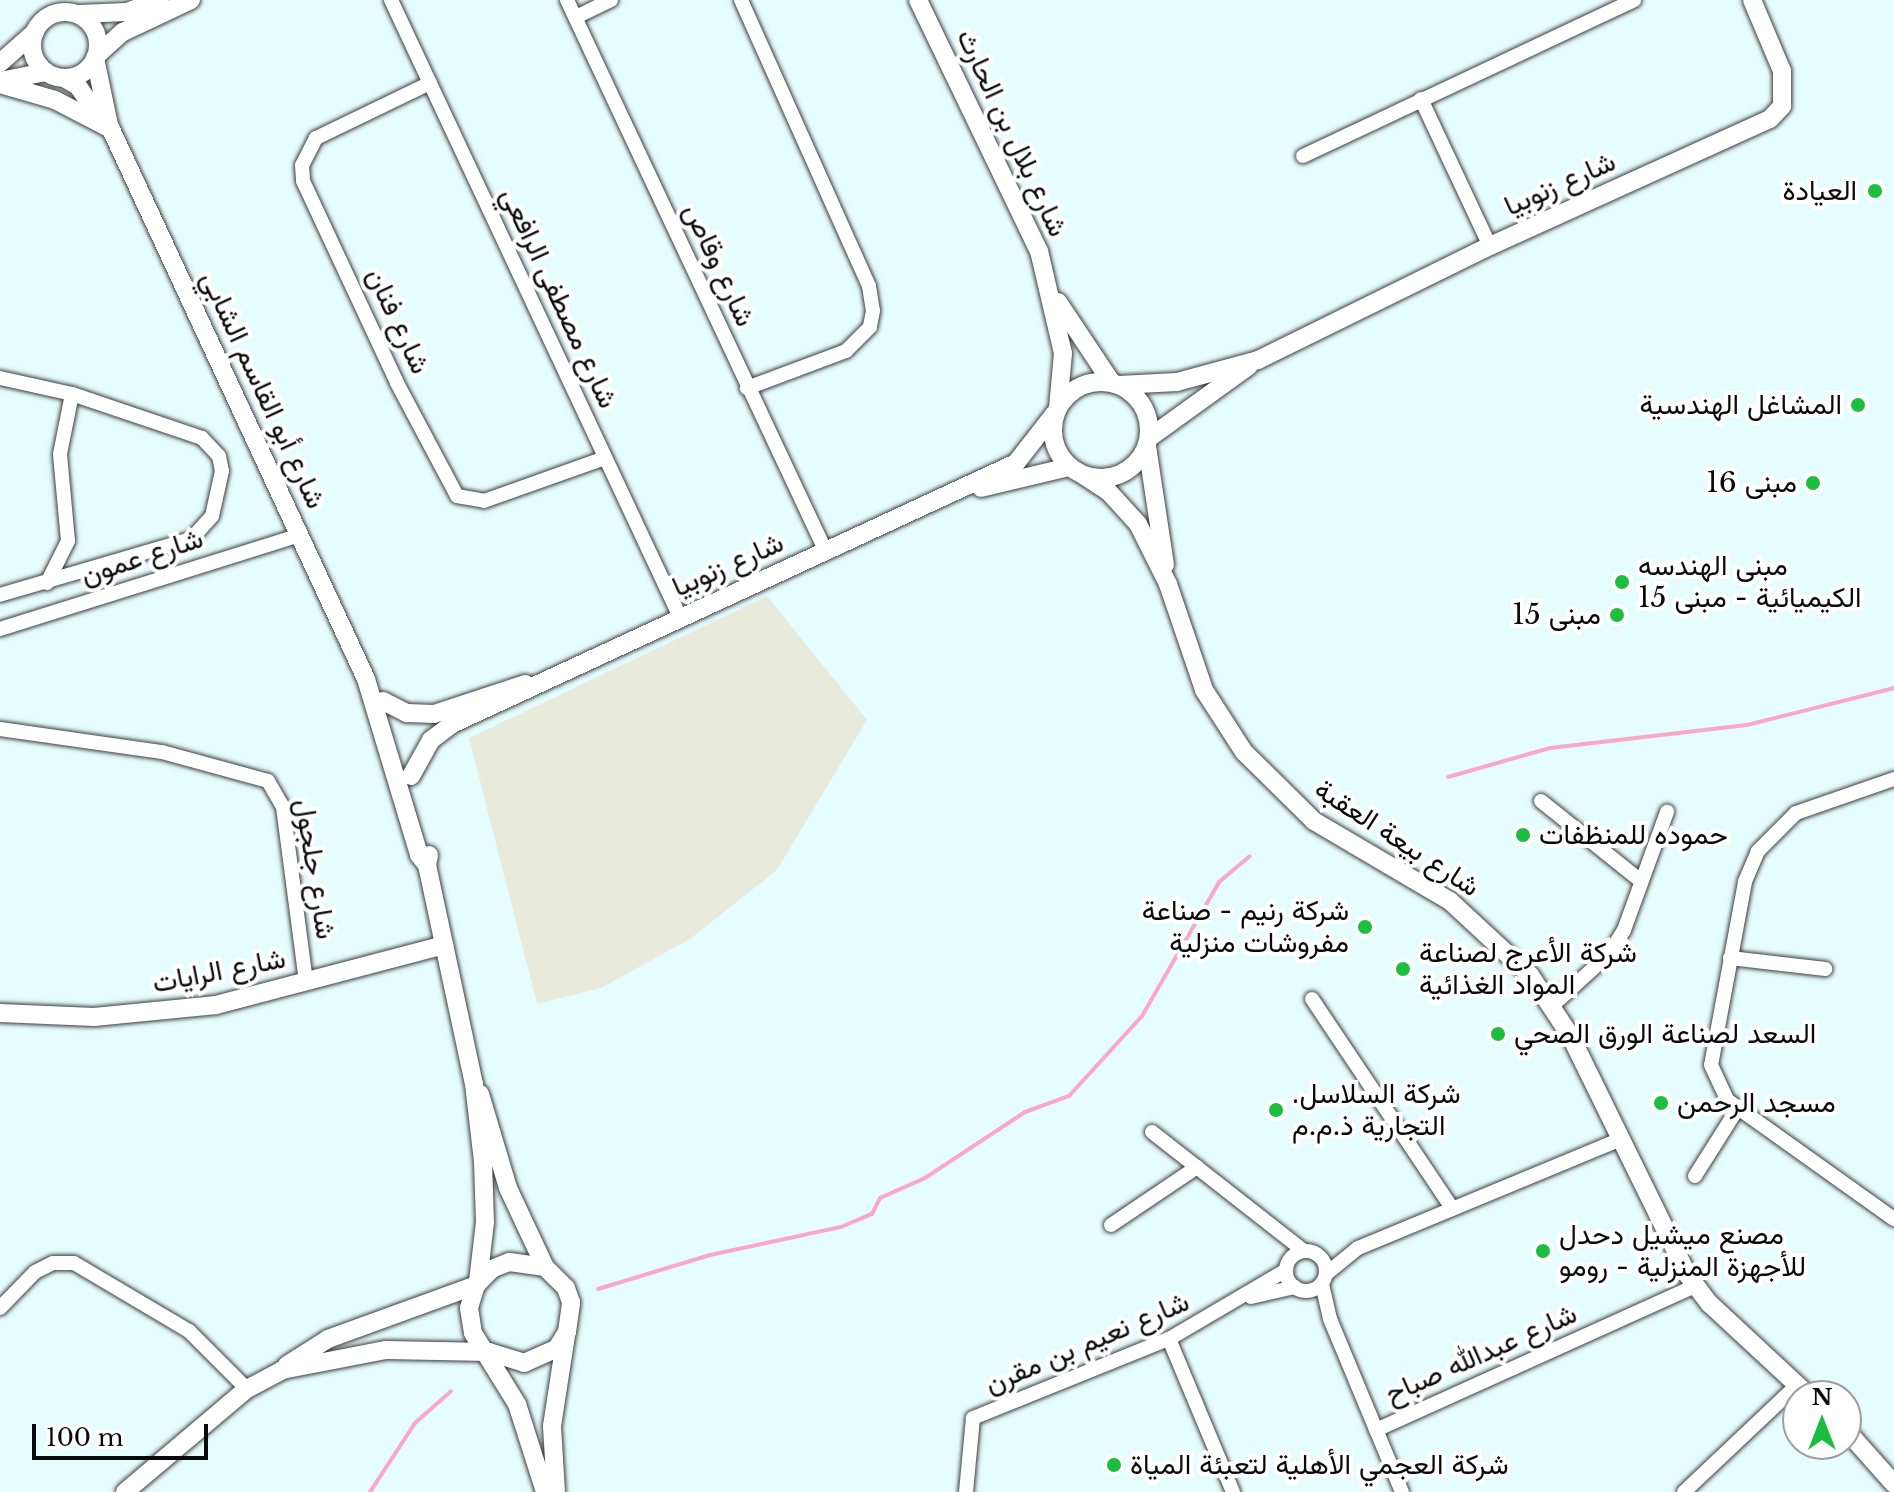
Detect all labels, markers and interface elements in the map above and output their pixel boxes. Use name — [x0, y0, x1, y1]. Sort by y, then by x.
street label: شارع بلال بن الحارث — [949, 24, 1075, 242]
street label: شارع زنوبيا — [1499, 145, 1621, 223]
place label: العيادة — [1782, 174, 1857, 208]
marker: العيادة — [1864, 180, 1886, 202]
street label: شارع مصطفى الرافعي — [493, 182, 625, 414]
street label: شارع وقاص — [676, 198, 762, 332]
street label: شارع فنان — [359, 263, 437, 379]
street label: شارع أبو القاسم الشابي — [193, 266, 333, 514]
place label: المشاغل الهندسية — [1639, 388, 1842, 422]
marker: المشاغل الهندسية — [1849, 396, 1867, 414]
place label: مبنى 16 — [1706, 466, 1797, 500]
marker: مبنى 16 — [1804, 474, 1822, 492]
street label: شارع عمون — [77, 521, 207, 593]
street label: شارع زنوبيا — [667, 526, 789, 604]
place label: مبنى الهندسه الكيميائية - مبنى 15 — [1638, 549, 1862, 615]
marker: مبنى الهندسه الكيميائية - مبنى 15 — [1613, 573, 1631, 591]
place label: مبنى 15 — [1512, 598, 1601, 632]
marker: مبنى 15 — [1608, 606, 1626, 624]
street label: شارع بيعة العقبة — [1308, 772, 1486, 904]
street label: شارع جلجول — [287, 797, 343, 941]
place label: حموده للمنظفات — [1539, 818, 1728, 852]
marker: حموده للمنظفات — [1514, 826, 1532, 844]
place label: شركة رنيم - صناعة مفروشات منزلية — [1142, 894, 1349, 960]
marker: شركة رنيم - صناعة مفروشات منزلية — [1356, 918, 1374, 936]
place label: شركة الأعرج لصناعة المواد الغذائية — [1419, 936, 1637, 1002]
street label: شارع الرايات — [150, 942, 288, 1000]
marker: شركة الأعرج لصناعة المواد الغذائية — [1394, 960, 1412, 978]
place label: السعد لصناعة الورق الصحي — [1514, 1017, 1816, 1051]
marker: السعد لصناعة الورق الصحي — [1489, 1025, 1507, 1043]
place label: .شركة السلاسل التجارية ذ.م.م — [1292, 1077, 1461, 1143]
place label: مسجد الرحمن — [1677, 1086, 1836, 1120]
marker: مسجد الرحمن — [1652, 1094, 1670, 1112]
marker: .شركة السلاسل التجارية ذ.م.م — [1267, 1101, 1285, 1119]
place label: مصنع ميشيل دحدل للأجهزة المنزلية - رومو — [1559, 1218, 1806, 1284]
marker: مصنع ميشيل دحدل للأجهزة المنزلية - رومو — [1534, 1242, 1552, 1260]
street label: شارع نعيم بن مقرن — [980, 1285, 1194, 1401]
street label: شارع عبدالله صباح — [1380, 1297, 1582, 1411]
north arrow — [1782, 1380, 1862, 1460]
text: N — [1812, 1384, 1832, 1411]
scale bar — [36, 1408, 212, 1458]
text: 100 m — [46, 1423, 124, 1452]
place label: شركة العجمي الأهلية لتعبئة المياة — [1130, 1448, 1509, 1482]
marker: شركة العجمي الأهلية لتعبئة المياة — [1105, 1456, 1123, 1474]

